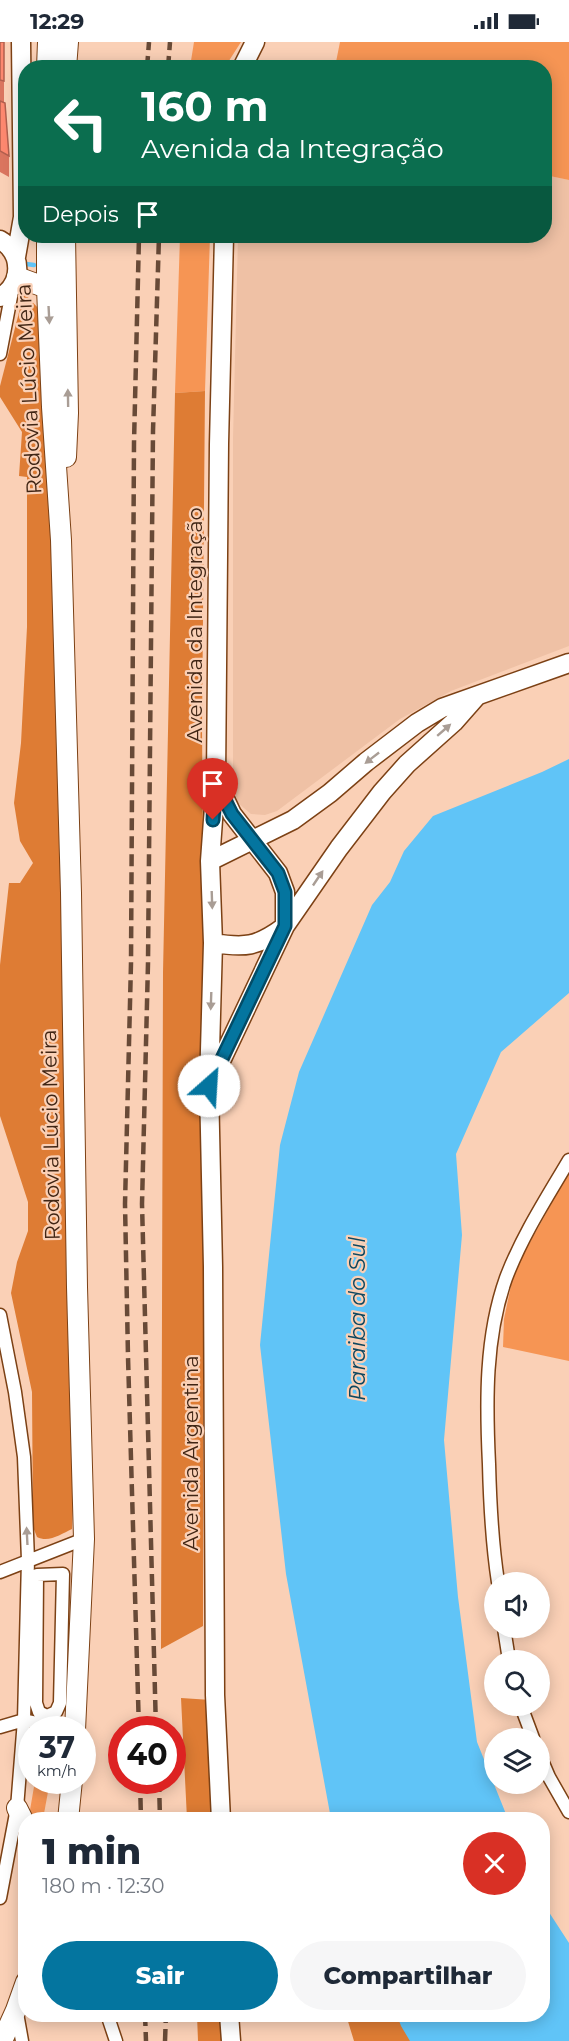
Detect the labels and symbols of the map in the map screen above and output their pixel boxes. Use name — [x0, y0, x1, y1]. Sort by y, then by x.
street label: Rodovia Lúcio Meira — [10, 283, 47, 495]
one-way arrow — [44, 305, 53, 324]
one-way arrow — [63, 388, 73, 407]
street label: Avenida da Integração — [182, 507, 207, 743]
one-way arrow — [436, 724, 451, 737]
one-way arrow — [364, 751, 380, 764]
pin — [187, 758, 238, 820]
one-way arrow — [312, 870, 323, 886]
one-way arrow — [207, 891, 216, 910]
one-way arrow — [206, 992, 215, 1011]
street label: Rodovia Lúcio Meira — [36, 1029, 65, 1241]
position arrow — [177, 1054, 241, 1118]
water label: Paraiba do Sul — [344, 1237, 371, 1401]
street label: Avenida Argentina — [178, 1355, 203, 1551]
one-way arrow — [23, 1526, 32, 1545]
speed limit sign: 40 — [108, 1716, 186, 1794]

